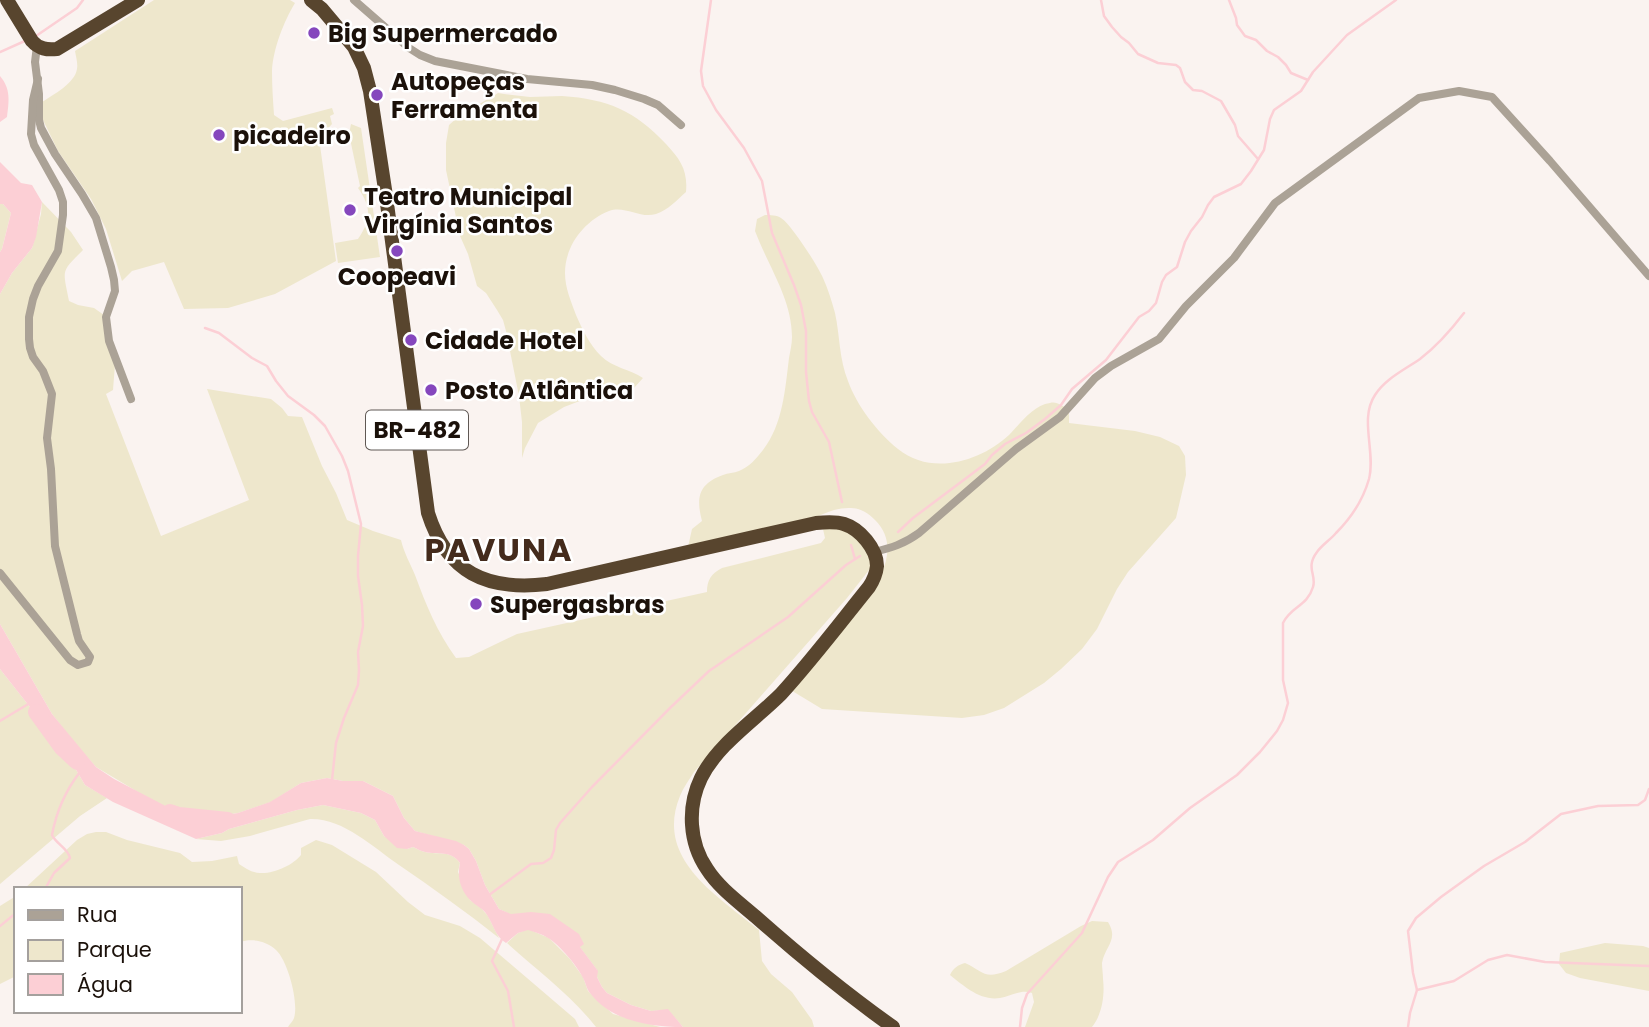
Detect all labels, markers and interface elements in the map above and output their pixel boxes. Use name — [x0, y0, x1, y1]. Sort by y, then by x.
place label: Big Supermercado — [328, 17, 557, 50]
marker: Big Supermercado — [306, 25, 322, 41]
place label: Autopeças Ferramenta — [391, 65, 538, 126]
marker: Autopeças Ferramenta — [369, 87, 385, 103]
place label: picadeiro — [233, 119, 351, 152]
marker: picadeiro — [211, 127, 227, 143]
place label: Teatro Municipal Virgínia Santos — [364, 180, 572, 241]
marker: Teatro Municipal Virgínia Santos — [342, 202, 358, 218]
marker: Coopeavi — [389, 243, 405, 259]
place label: Coopeavi — [338, 260, 456, 293]
place label: Cidade Hotel — [425, 324, 584, 357]
marker: Cidade Hotel — [403, 332, 419, 348]
place label: Posto Atlântica — [445, 374, 633, 407]
marker: Posto Atlântica — [423, 382, 439, 398]
road number: BR-482 — [366, 410, 468, 450]
district label: PAVUNA — [424, 527, 574, 572]
place label: Supergasbras — [490, 588, 665, 621]
marker: Supergasbras — [468, 596, 484, 612]
legend — [14, 887, 242, 1013]
text: Rua — [77, 900, 117, 929]
text: Parque — [77, 935, 152, 964]
text: Água — [77, 970, 133, 999]

